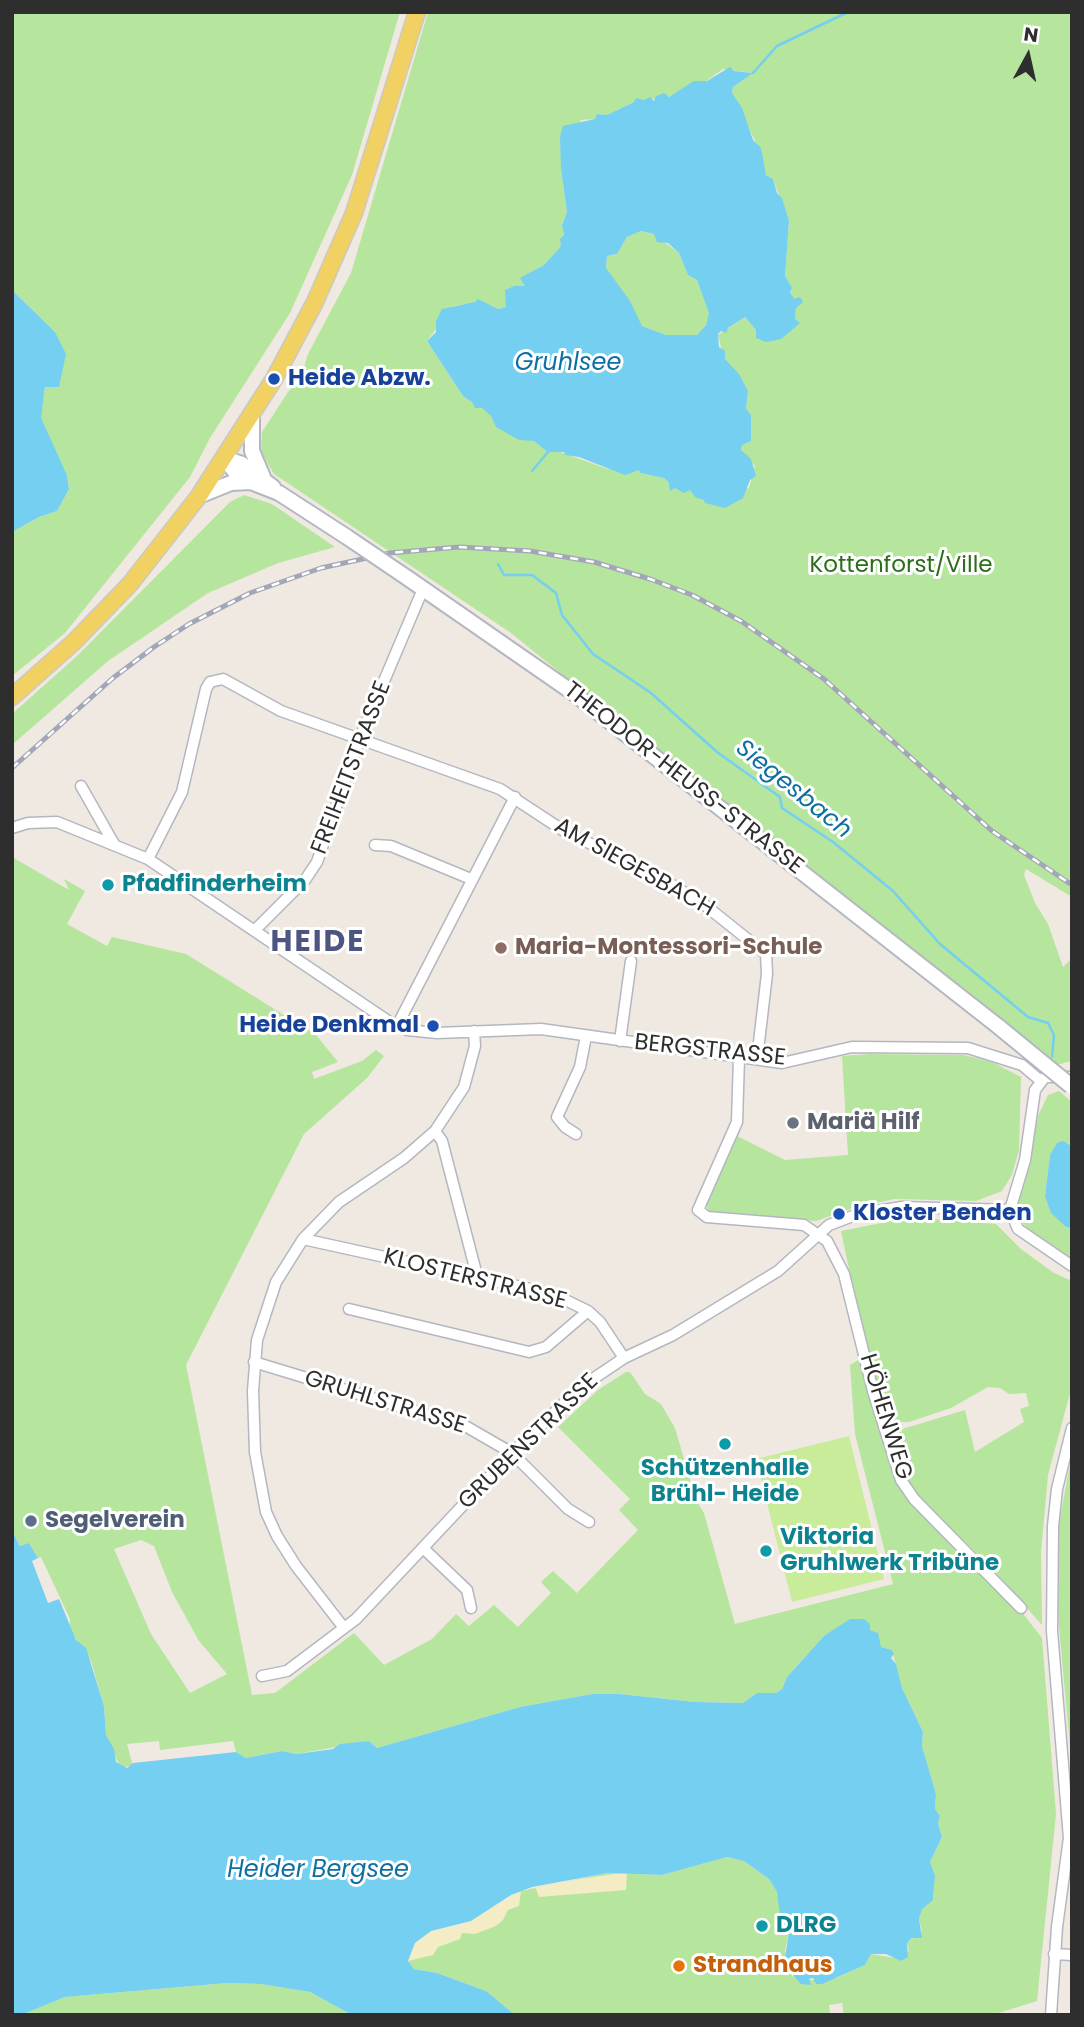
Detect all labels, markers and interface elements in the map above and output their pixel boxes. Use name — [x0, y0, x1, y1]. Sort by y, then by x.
text: N — [1022, 20, 1040, 49]
north arrow — [993, 21, 1063, 91]
water label: Gruhlsee — [515, 350, 621, 378]
place label: Heide Abzw. — [288, 365, 431, 393]
marker: Heide Abzw. — [266, 371, 282, 387]
park label: Kottenforst/Ville — [809, 552, 993, 580]
street label: THEODOR-HEUSS-STRASSE — [558, 677, 808, 881]
street label: FREIHEITSTRASSE — [306, 678, 398, 858]
water label: Siegesbach — [729, 735, 857, 845]
street label: AM SIEGESBACH — [549, 813, 719, 923]
place label: Pfadfinderheim — [122, 871, 307, 899]
marker: Pfadfinderheim — [100, 877, 116, 893]
district label: HEIDE — [271, 925, 365, 961]
place label: Maria-Montessori-Schule — [515, 934, 822, 962]
marker: Maria-Montessori-Schule — [493, 940, 509, 956]
place label: Heide Denkmal — [239, 1012, 419, 1040]
marker: Heide Denkmal — [425, 1018, 441, 1034]
street label: BERGSTRASSE — [633, 1029, 787, 1073]
place label: Mariä Hilf — [807, 1109, 920, 1137]
marker: Mariä Hilf — [785, 1115, 801, 1131]
place label: Kloster Benden — [853, 1200, 1032, 1228]
marker: Kloster Benden — [831, 1206, 847, 1222]
street label: KLOSTERSTRASSE — [381, 1244, 569, 1316]
street label: HÖHENWEG — [853, 1351, 917, 1483]
street label: GRUHLSTRASSE — [301, 1365, 469, 1441]
street label: GRUBENSTRASSE — [453, 1368, 605, 1516]
marker: Schützenhalle Brühl- Heide — [717, 1436, 733, 1452]
place label: Schützenhalle Brühl- Heide — [641, 1455, 809, 1509]
place label: Segelverein — [45, 1507, 185, 1535]
marker: Segelverein — [23, 1513, 39, 1529]
place label: Viktoria Gruhlwerk Tribüne — [780, 1524, 999, 1578]
marker: Viktoria Gruhlwerk Tribüne — [758, 1543, 774, 1559]
water label: Heider Bergsee — [227, 1857, 409, 1885]
place label: DLRG — [776, 1912, 836, 1940]
marker: DLRG — [754, 1918, 770, 1934]
place label: Strandhaus — [693, 1952, 833, 1980]
marker: Strandhaus — [671, 1958, 687, 1974]

